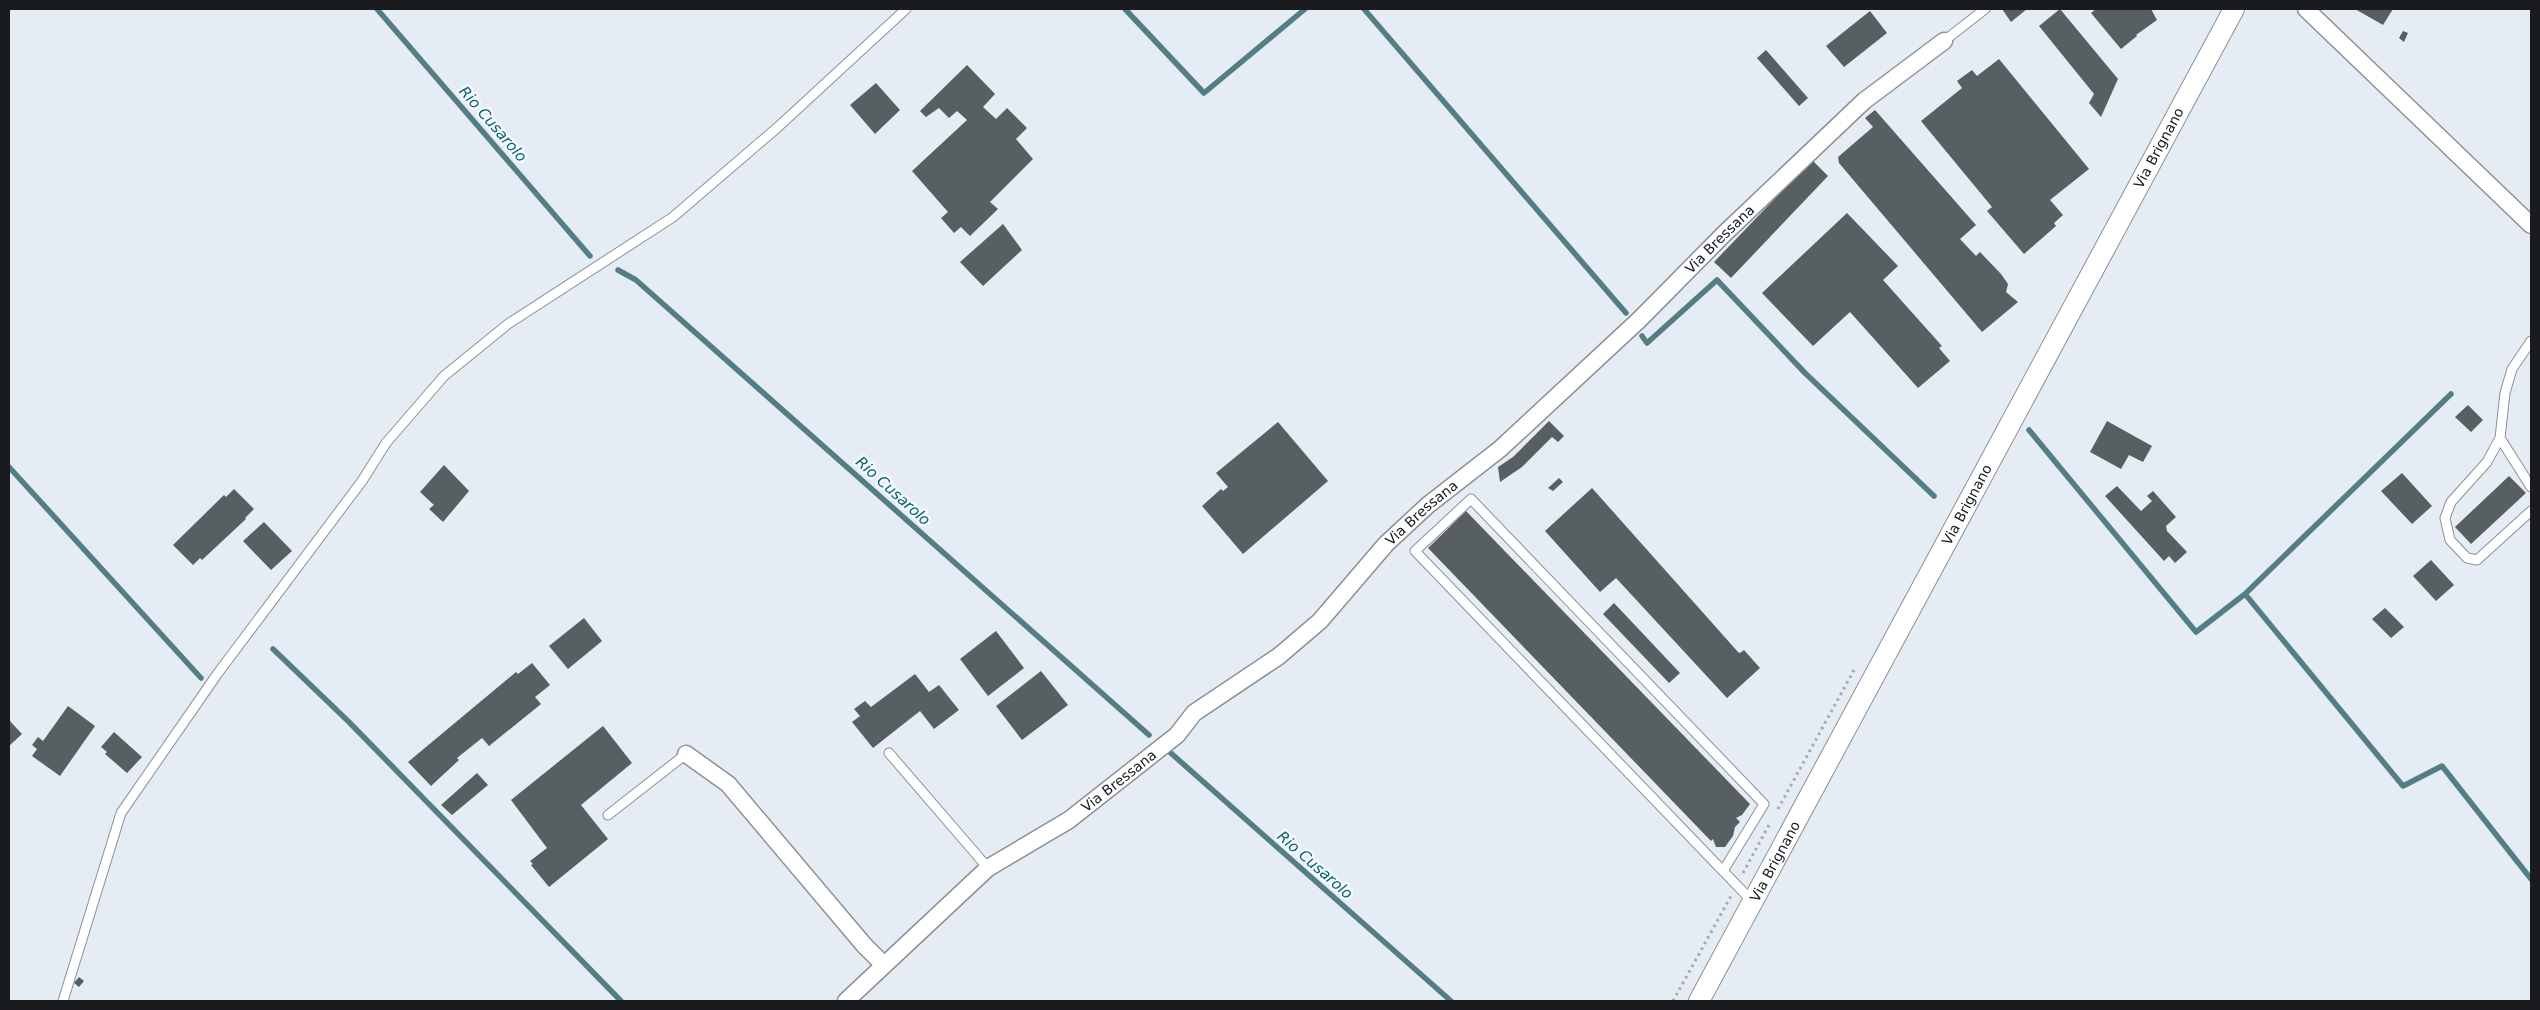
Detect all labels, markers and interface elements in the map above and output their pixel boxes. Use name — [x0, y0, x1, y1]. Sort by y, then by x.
water label: Rio Cusarolo — [455, 83, 531, 165]
street label: Via Brignano — [2130, 105, 2187, 191]
street label: Via Bressana — [1682, 202, 1757, 277]
water label: Rio Cusarolo — [852, 453, 934, 529]
street label: Via Brignano — [1939, 461, 1995, 548]
street label: Via Bressana — [1382, 477, 1461, 548]
street label: Via Bressana — [1078, 747, 1159, 815]
street label: Via Brignano — [1747, 818, 1803, 904]
water label: Rio Cusarolo — [1274, 827, 1356, 903]

